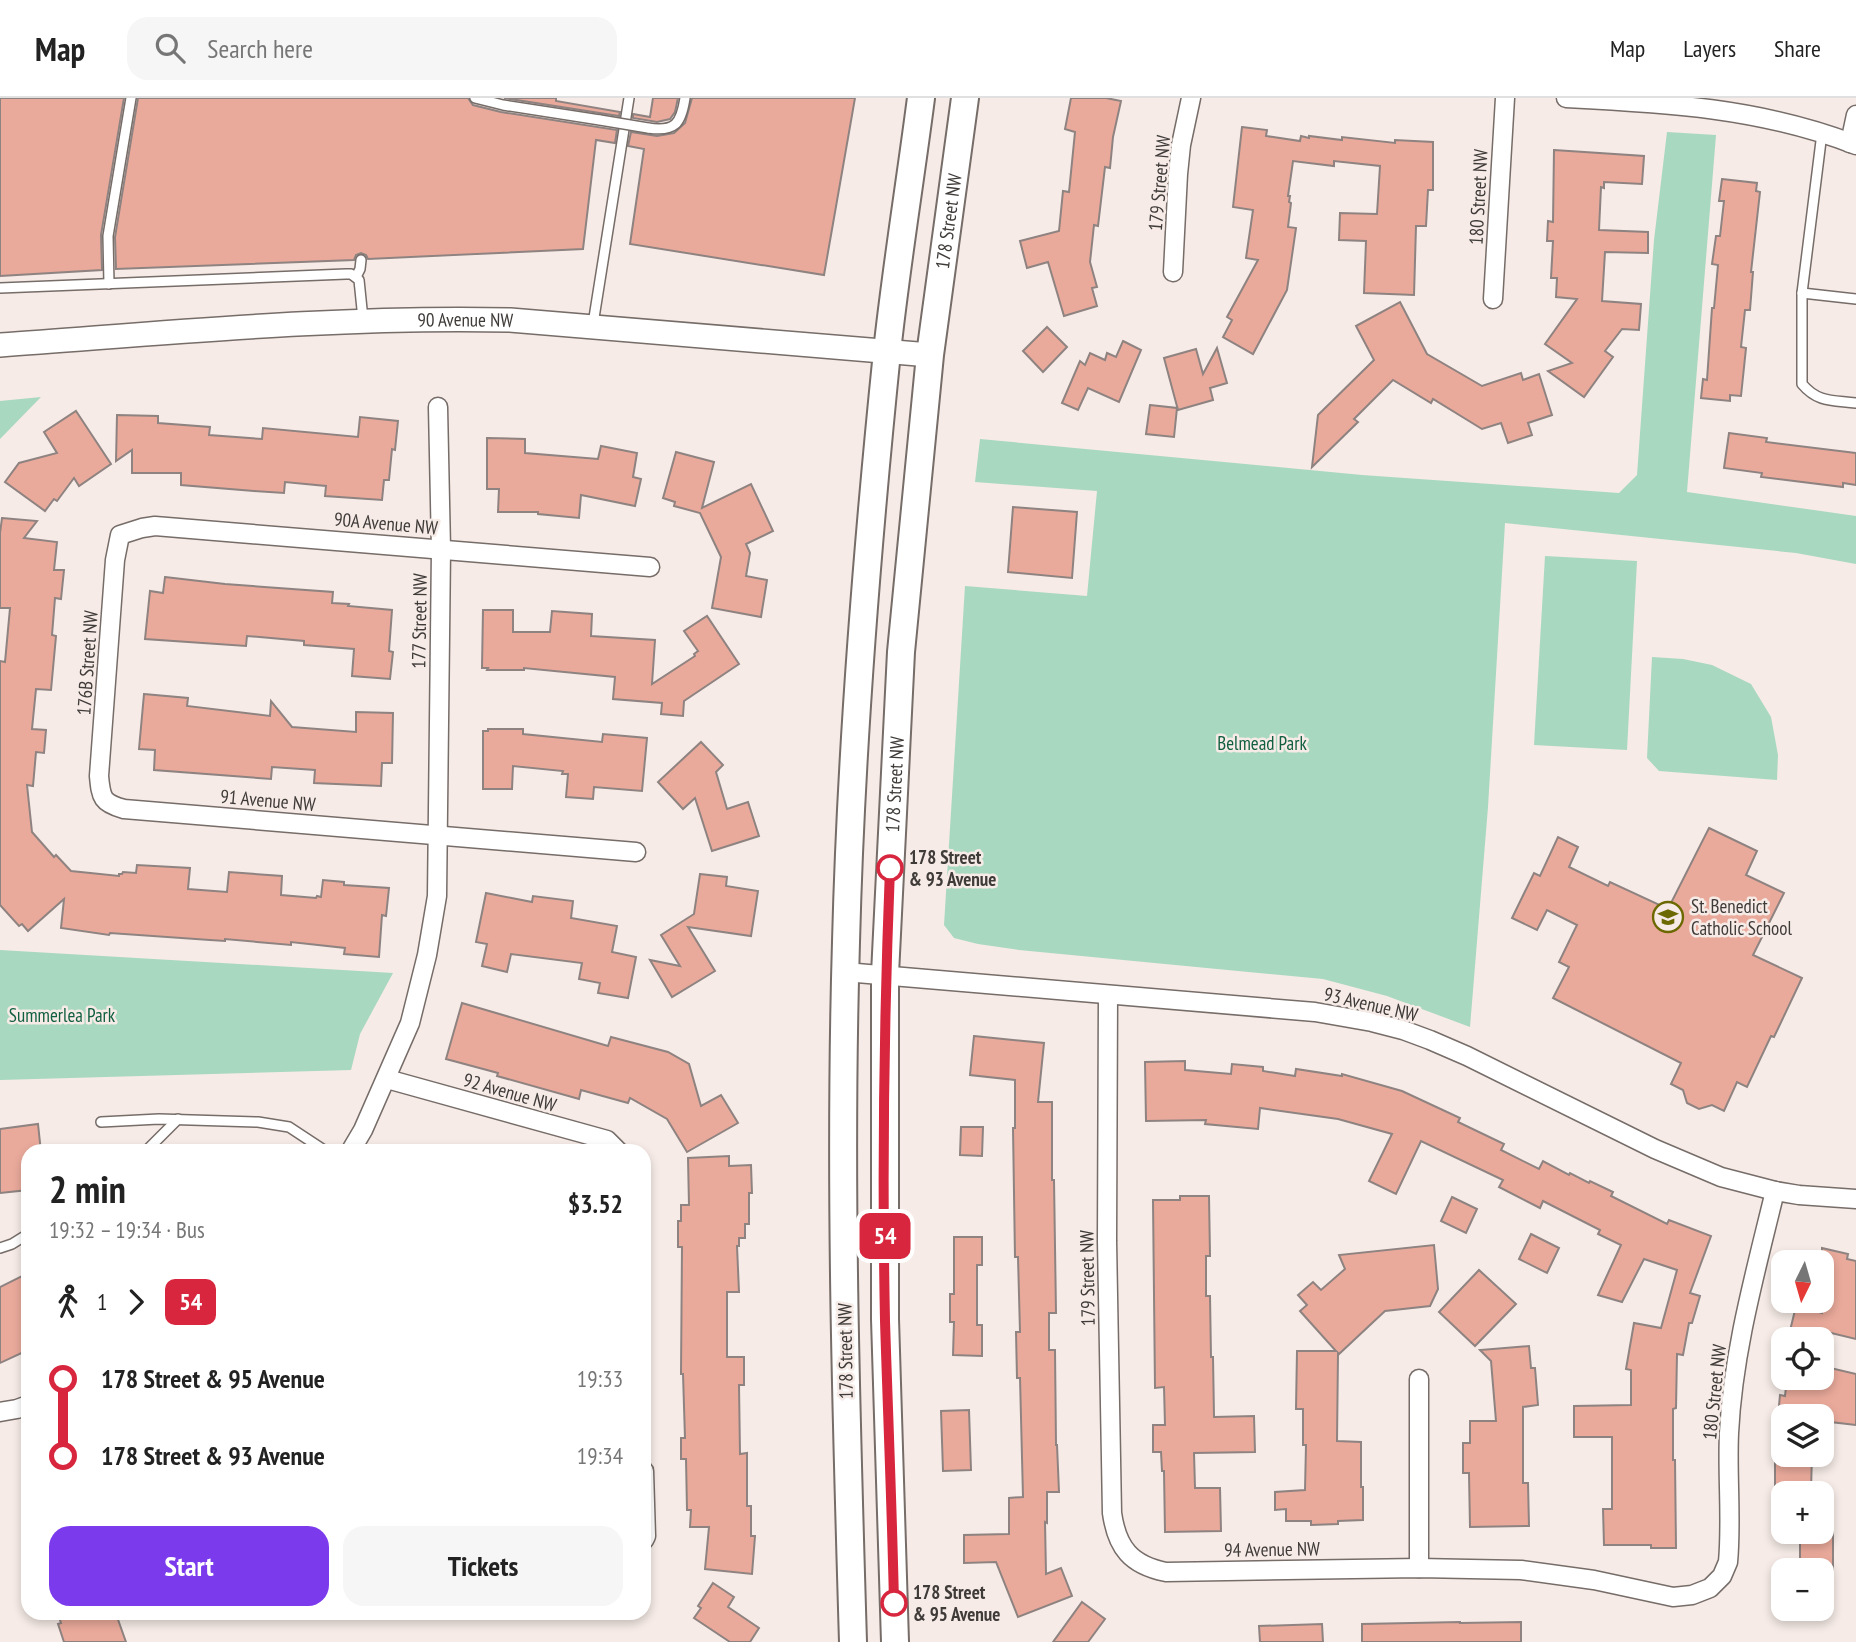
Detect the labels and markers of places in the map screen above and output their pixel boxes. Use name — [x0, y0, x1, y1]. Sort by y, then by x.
place label: 178 Street & 93 Avenue — [909, 845, 996, 891]
marker: 178 Street & 93 Avenue — [877, 855, 903, 881]
place label: St. Benedict Catholic School — [1691, 894, 1793, 940]
school or university icon: St. Benedict Catholic School — [1651, 900, 1685, 934]
place label: 178 Street & 95 Avenue — [913, 1580, 1000, 1626]
marker: 178 Street & 95 Avenue — [881, 1590, 907, 1616]

